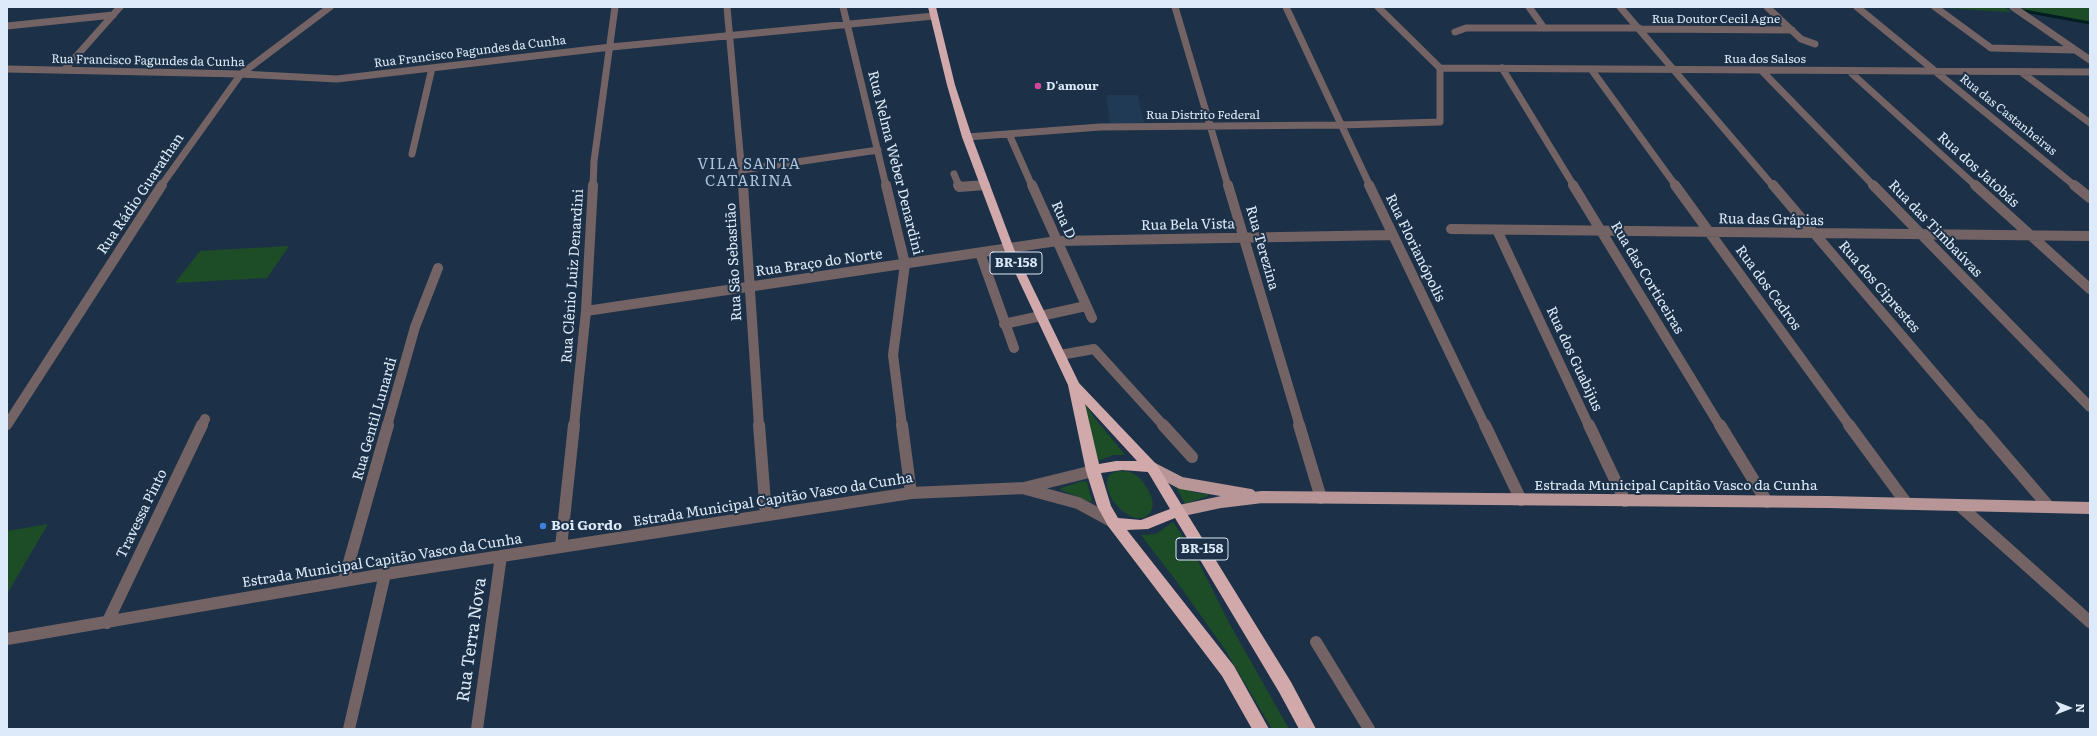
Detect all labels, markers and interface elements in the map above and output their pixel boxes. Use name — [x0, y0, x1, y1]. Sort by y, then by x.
street label: Rua Doutor Cecil Agne — [1652, 12, 1780, 26]
street label: Rua Francisco Fagundes da Cunha — [373, 33, 567, 71]
street label: Rua Francisco Fagundes da Cunha — [51, 52, 245, 70]
street label: Rua dos Salsos — [1724, 52, 1806, 66]
street label: Rua Nelma Weber Denardini — [864, 69, 926, 257]
street label: Rua das Castanheiras — [1957, 71, 2059, 159]
place label: D'amour — [1046, 79, 1099, 93]
marker: D'amour — [1033, 81, 1043, 91]
street label: Rua Distrito Federal — [1146, 108, 1260, 122]
street label: Rua dos Jatobás — [1934, 129, 2022, 211]
street label: Rua Rádio Guarathan — [94, 130, 188, 258]
district label: VILA SANTA CATARINA — [697, 156, 801, 191]
street label: Rua das Timbaúvas — [1885, 177, 1985, 281]
street label: Rua Clênio Luiz Denardini — [559, 188, 587, 364]
street label: Rua Florianópolis — [1382, 191, 1448, 305]
street label: Rua D — [1047, 199, 1079, 241]
street label: Rua São Sebastião — [723, 202, 745, 322]
street label: Rua Terezina — [1242, 204, 1282, 292]
street label: Rua das Grápias — [1718, 211, 1824, 229]
street label: Rua Bela Vista — [1141, 216, 1235, 234]
street label: Rua das Corticeiras — [1607, 219, 1687, 337]
street label: Rua dos Ciprestes — [1835, 238, 1923, 336]
street label: Rua dos Cedros — [1732, 242, 1804, 334]
street label: Rua Braço do Norte — [754, 246, 884, 280]
road number: BR-158 — [990, 252, 1042, 274]
street label: Rua dos Guabijus — [1542, 304, 1606, 414]
street label: Rua Gentil Lunardi — [349, 356, 401, 482]
street label: Travessa Pinto — [113, 467, 171, 561]
street label: Estrada Municipal Capitão Vasco da Cunha — [632, 470, 914, 530]
street label: Estrada Municipal Capitão Vasco da Cunha — [1534, 478, 1818, 494]
place label: Boi Gordo — [551, 518, 622, 534]
marker: Boi Gordo — [538, 521, 548, 531]
street label: Estrada Municipal Capitão Vasco da Cunha — [241, 531, 523, 591]
road number: BR-158 — [1176, 538, 1228, 560]
street label: Rua Terra Nova — [453, 576, 491, 704]
north arrow — [2049, 688, 2089, 728]
text: N — [2073, 703, 2089, 713]

